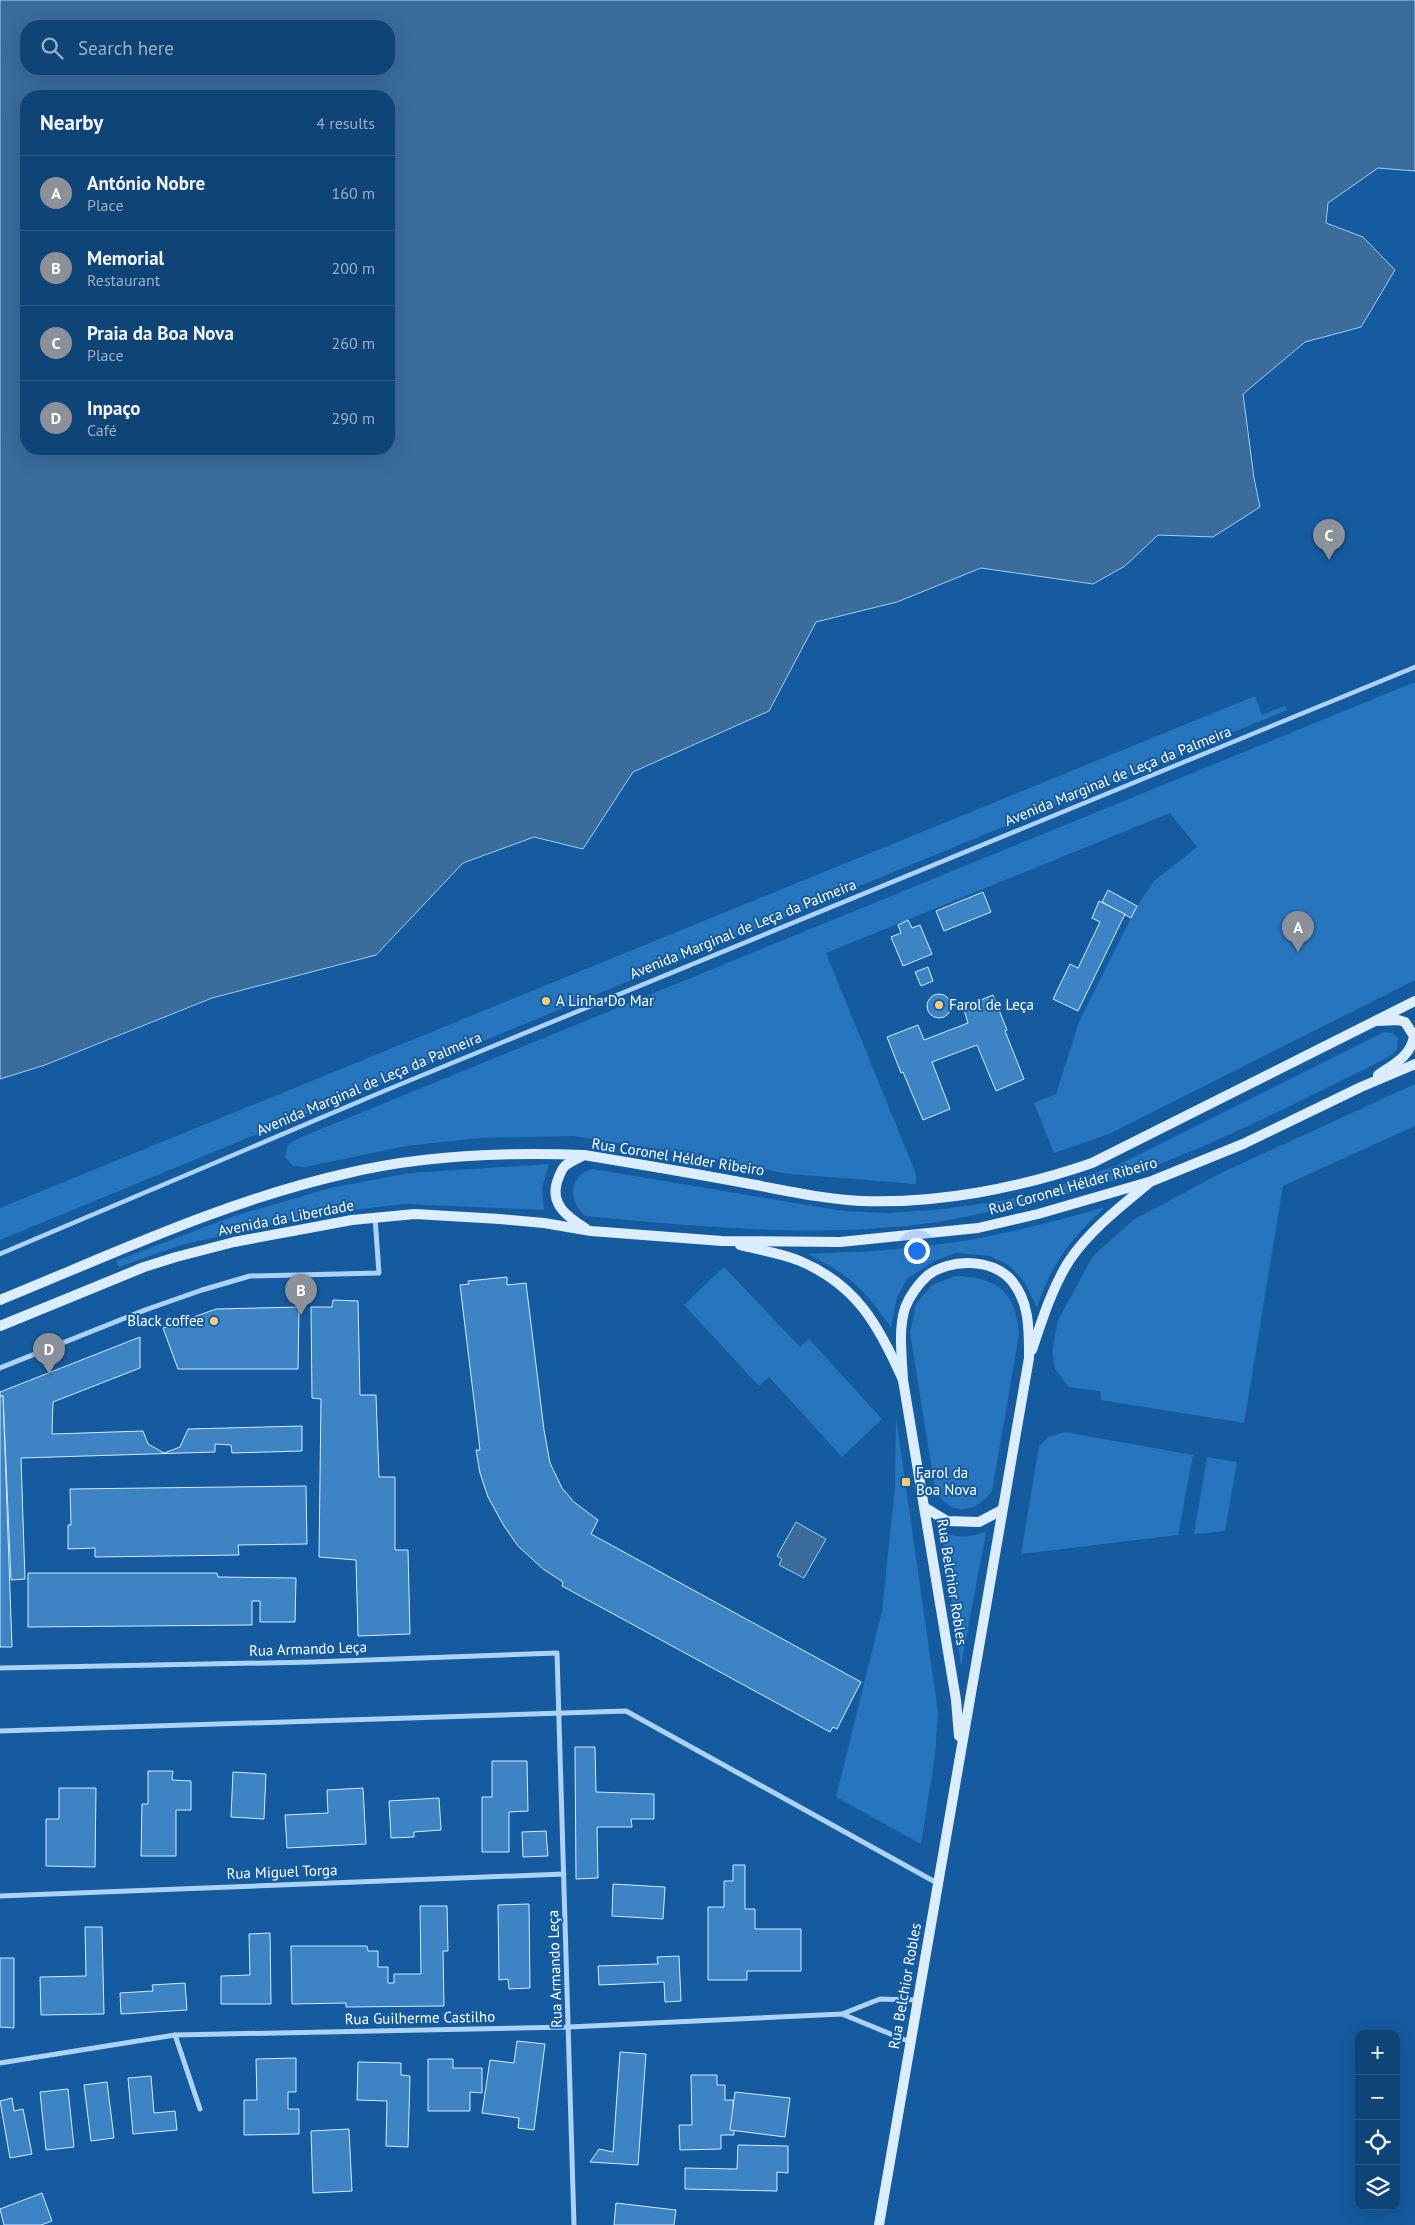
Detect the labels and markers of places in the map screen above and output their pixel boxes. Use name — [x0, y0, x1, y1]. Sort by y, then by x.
pin: C — [1313, 519, 1345, 560]
pin: A — [1282, 911, 1314, 952]
place label: A Linha Do Mar — [556, 991, 654, 1010]
marker: A Linha Do Mar — [540, 995, 552, 1007]
place label: Farol de Leça — [949, 995, 1034, 1014]
marker: Farol de Leça — [933, 999, 945, 1011]
pin: B — [285, 1274, 317, 1315]
place label: Black coffee — [127, 1311, 204, 1330]
marker: Black coffee — [208, 1315, 220, 1327]
pin: D — [33, 1333, 65, 1374]
place label: Farol da Boa Nova — [916, 1463, 977, 1499]
marker: Farol da Boa Nova — [900, 1476, 912, 1488]

